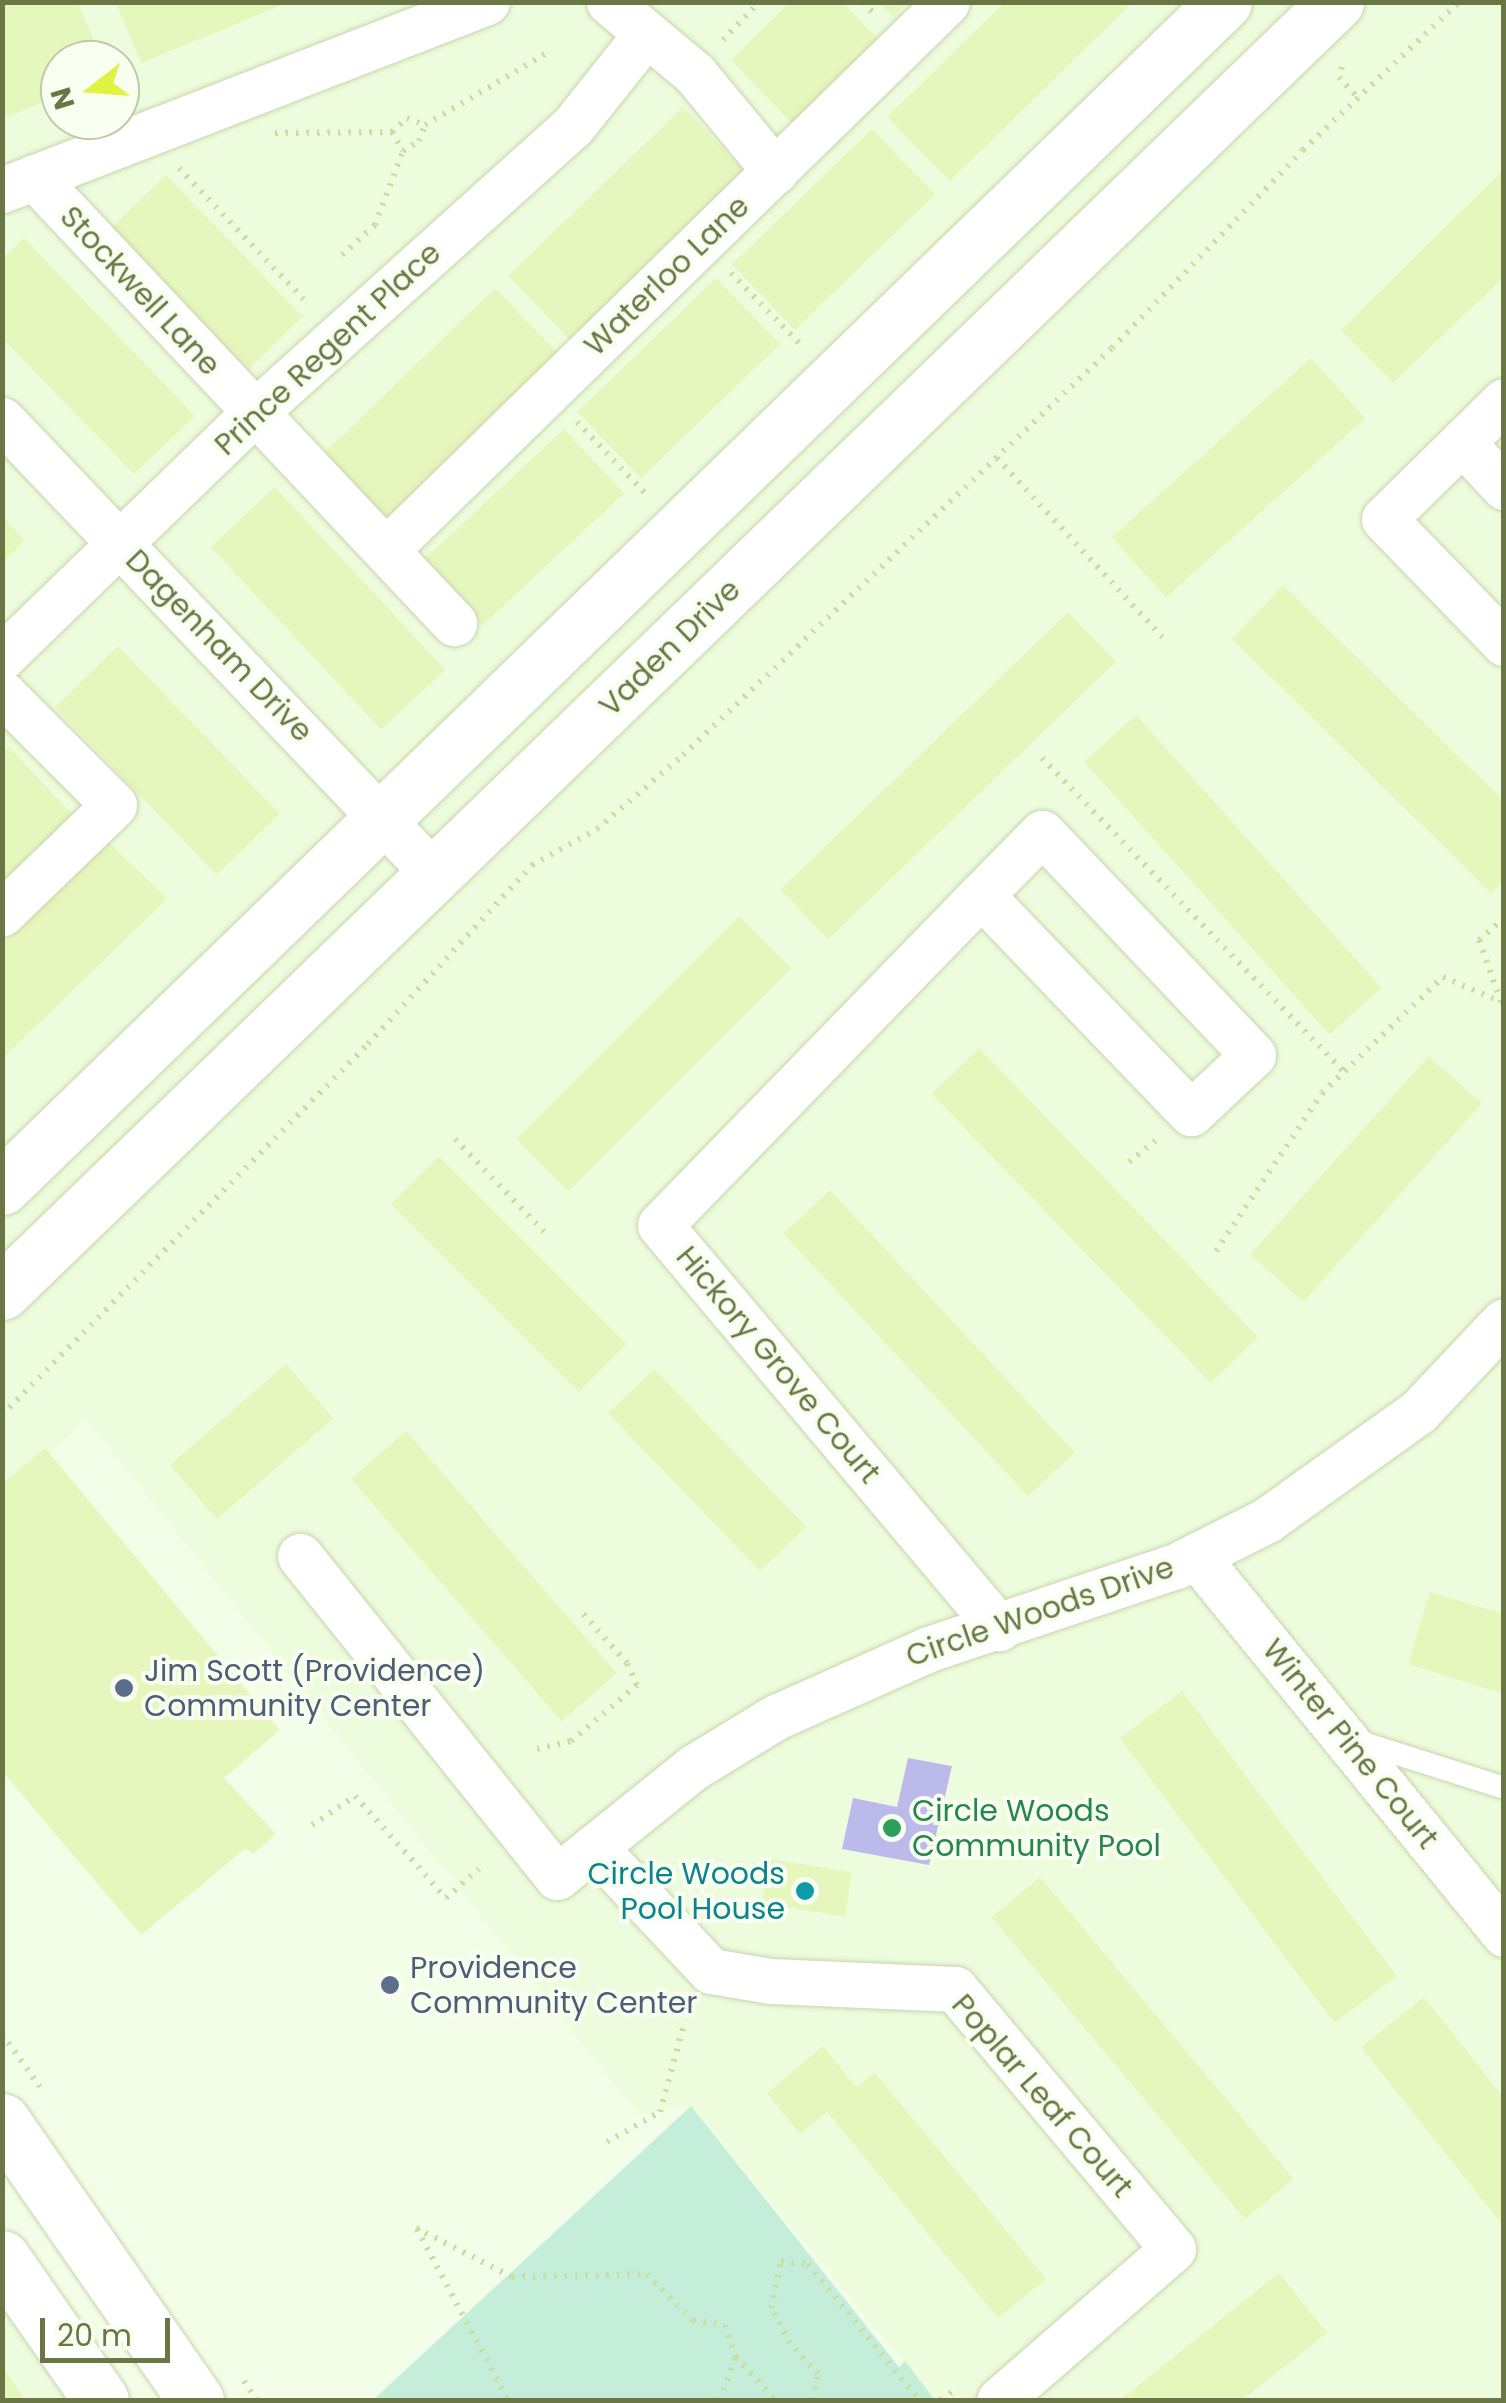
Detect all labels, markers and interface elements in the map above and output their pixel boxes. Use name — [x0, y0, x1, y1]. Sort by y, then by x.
north arrow — [40, 40, 140, 140]
text: N — [41, 83, 84, 114]
street label: Waterloo Lane — [577, 188, 757, 364]
street label: Stockwell Lane — [52, 199, 228, 383]
street label: Prince Regent Place — [208, 235, 448, 463]
street label: Dagenham Drive — [118, 542, 320, 750]
street label: Vaden Drive — [592, 572, 748, 724]
street label: Hickory Grove Court — [668, 1239, 888, 1491]
street label: Circle Woods Drive — [901, 1549, 1179, 1675]
street label: Winter Pine Court — [1255, 1632, 1445, 1856]
place label: Jim Scott (Providence) Community Center — [144, 1653, 485, 1724]
marker: Jim Scott (Providence) Community Center — [113, 1677, 135, 1699]
place label: Circle Woods Community Pool — [912, 1793, 1161, 1864]
marker: Circle Woods Community Pool — [881, 1817, 903, 1839]
place label: Circle Woods Pool House — [587, 1856, 785, 1926]
marker: Circle Woods Pool House — [794, 1880, 816, 1902]
place label: Providence Community Center — [410, 1950, 697, 2020]
marker: Providence Community Center — [379, 1974, 401, 1996]
street label: Poplar Leaf Court — [944, 1987, 1140, 2205]
scale bar — [45, 2298, 175, 2360]
text: 20 m — [57, 2314, 132, 2357]

